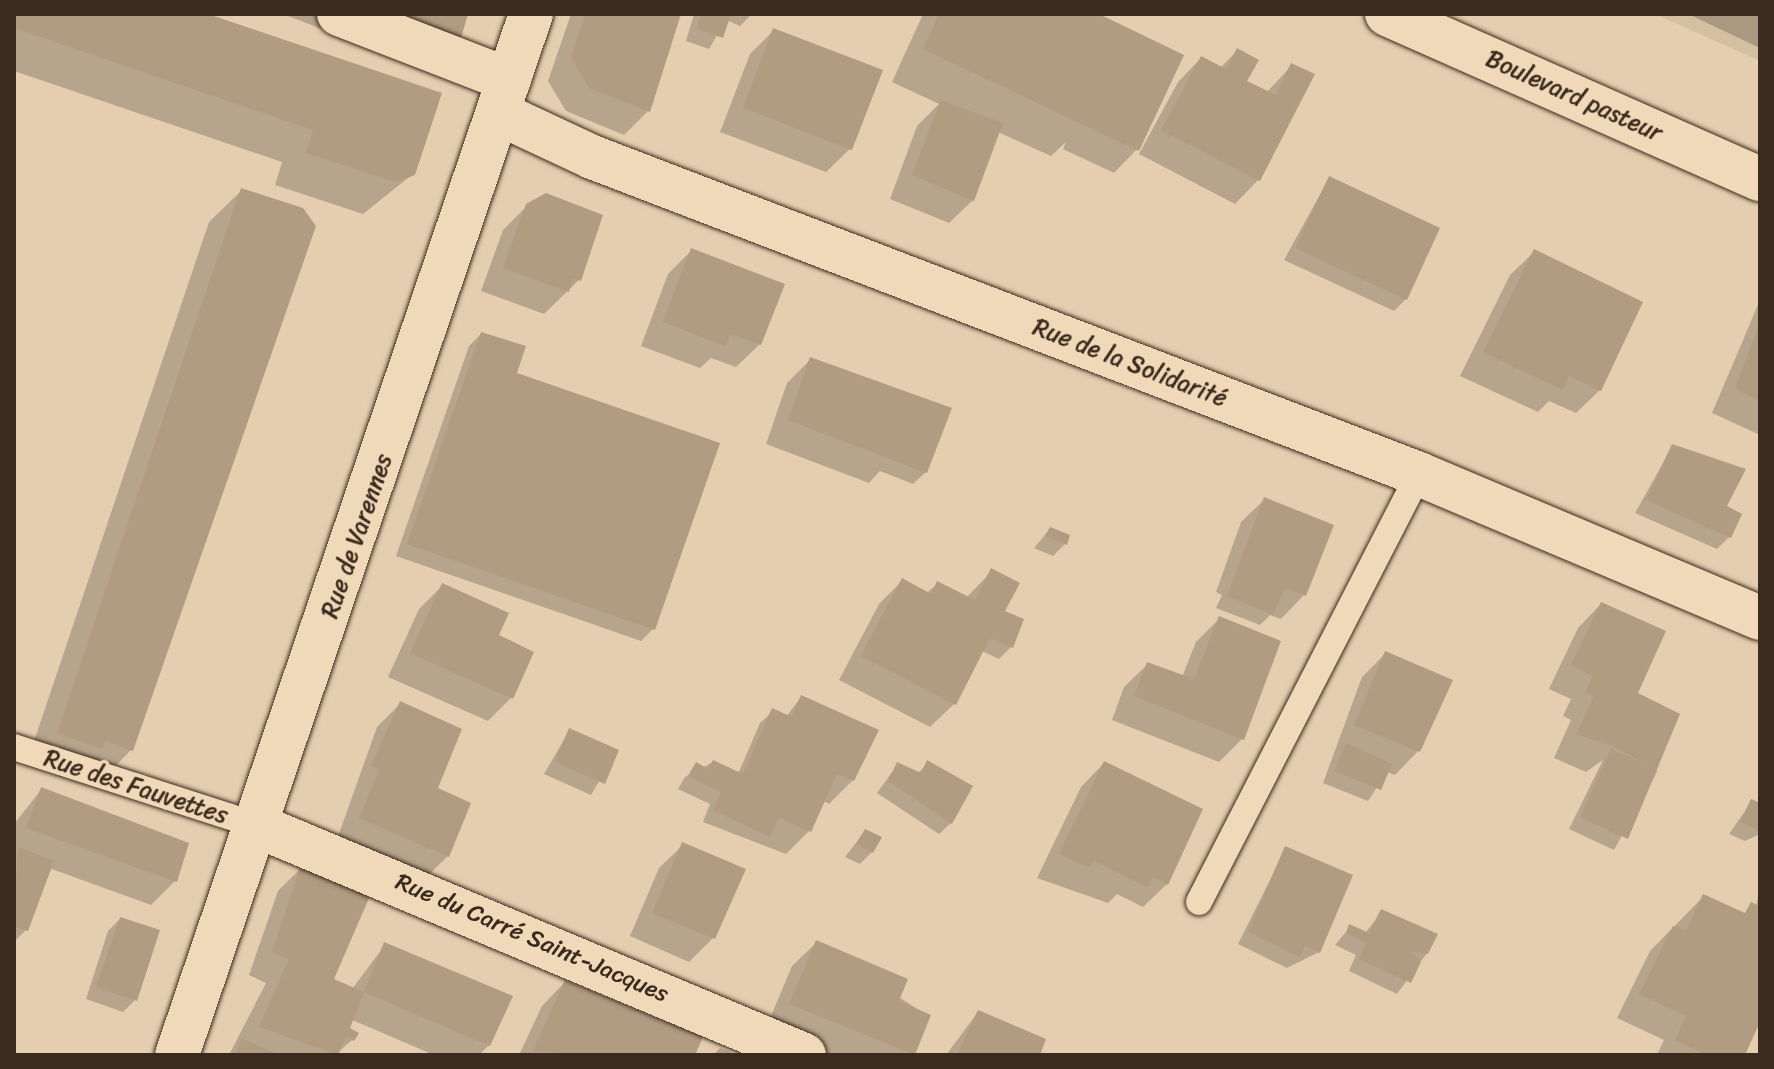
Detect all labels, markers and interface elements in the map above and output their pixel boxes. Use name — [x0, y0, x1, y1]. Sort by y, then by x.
street label: Boulevard pasteur — [1481, 44, 1667, 148]
street label: Rue de la Solidarité — [1028, 312, 1232, 414]
street label: Rue de Varennes — [315, 450, 399, 622]
street label: Rue des Fauvettes — [40, 744, 232, 830]
street label: Rue du Carré Saint-Jacques — [391, 867, 673, 1009]

